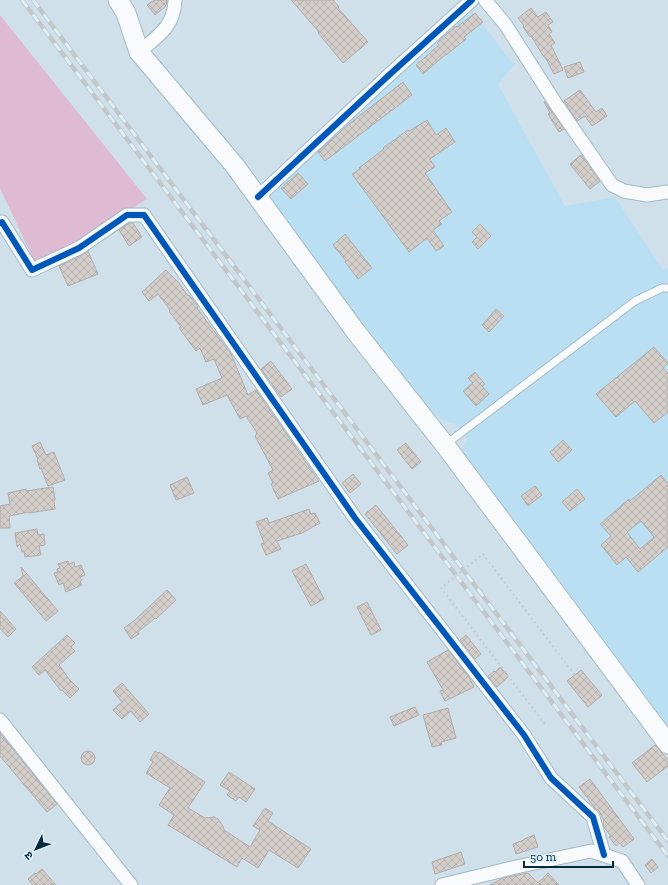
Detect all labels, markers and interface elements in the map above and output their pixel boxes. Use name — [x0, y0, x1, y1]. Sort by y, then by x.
north arrow — [16, 829, 56, 869]
scale bar — [524, 843, 613, 869]
text: उ — [22, 848, 36, 862]
text: 50 m — [530, 850, 557, 864]

